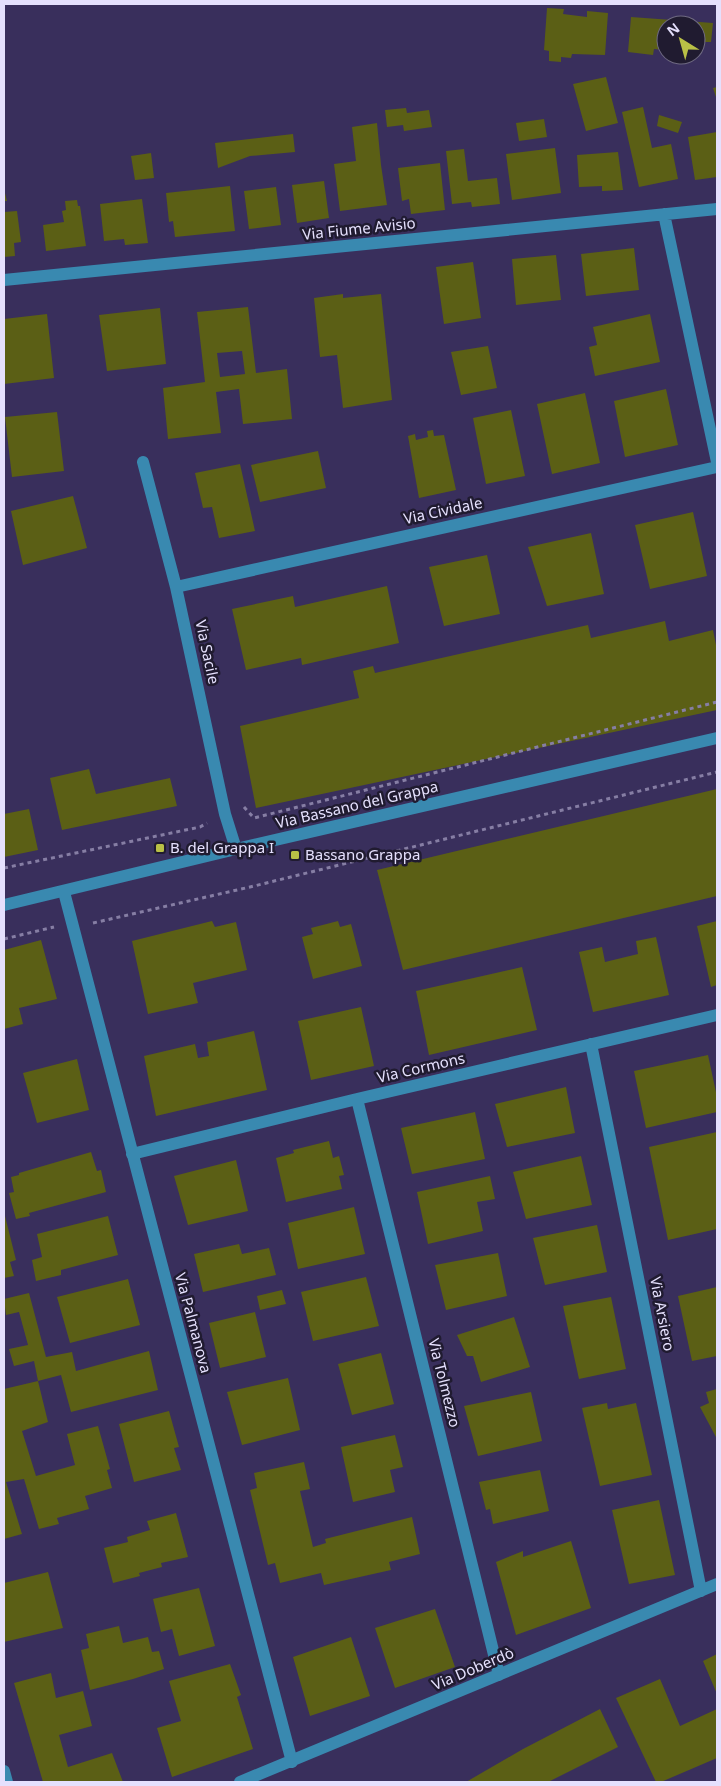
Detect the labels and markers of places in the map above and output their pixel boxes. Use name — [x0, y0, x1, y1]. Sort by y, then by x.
place label: B. del Grappa I — [170, 837, 274, 857]
marker: B. del Grappa I — [154, 842, 166, 854]
place label: Bassano Grappa — [305, 844, 420, 864]
marker: Bassano Grappa — [289, 849, 301, 861]

